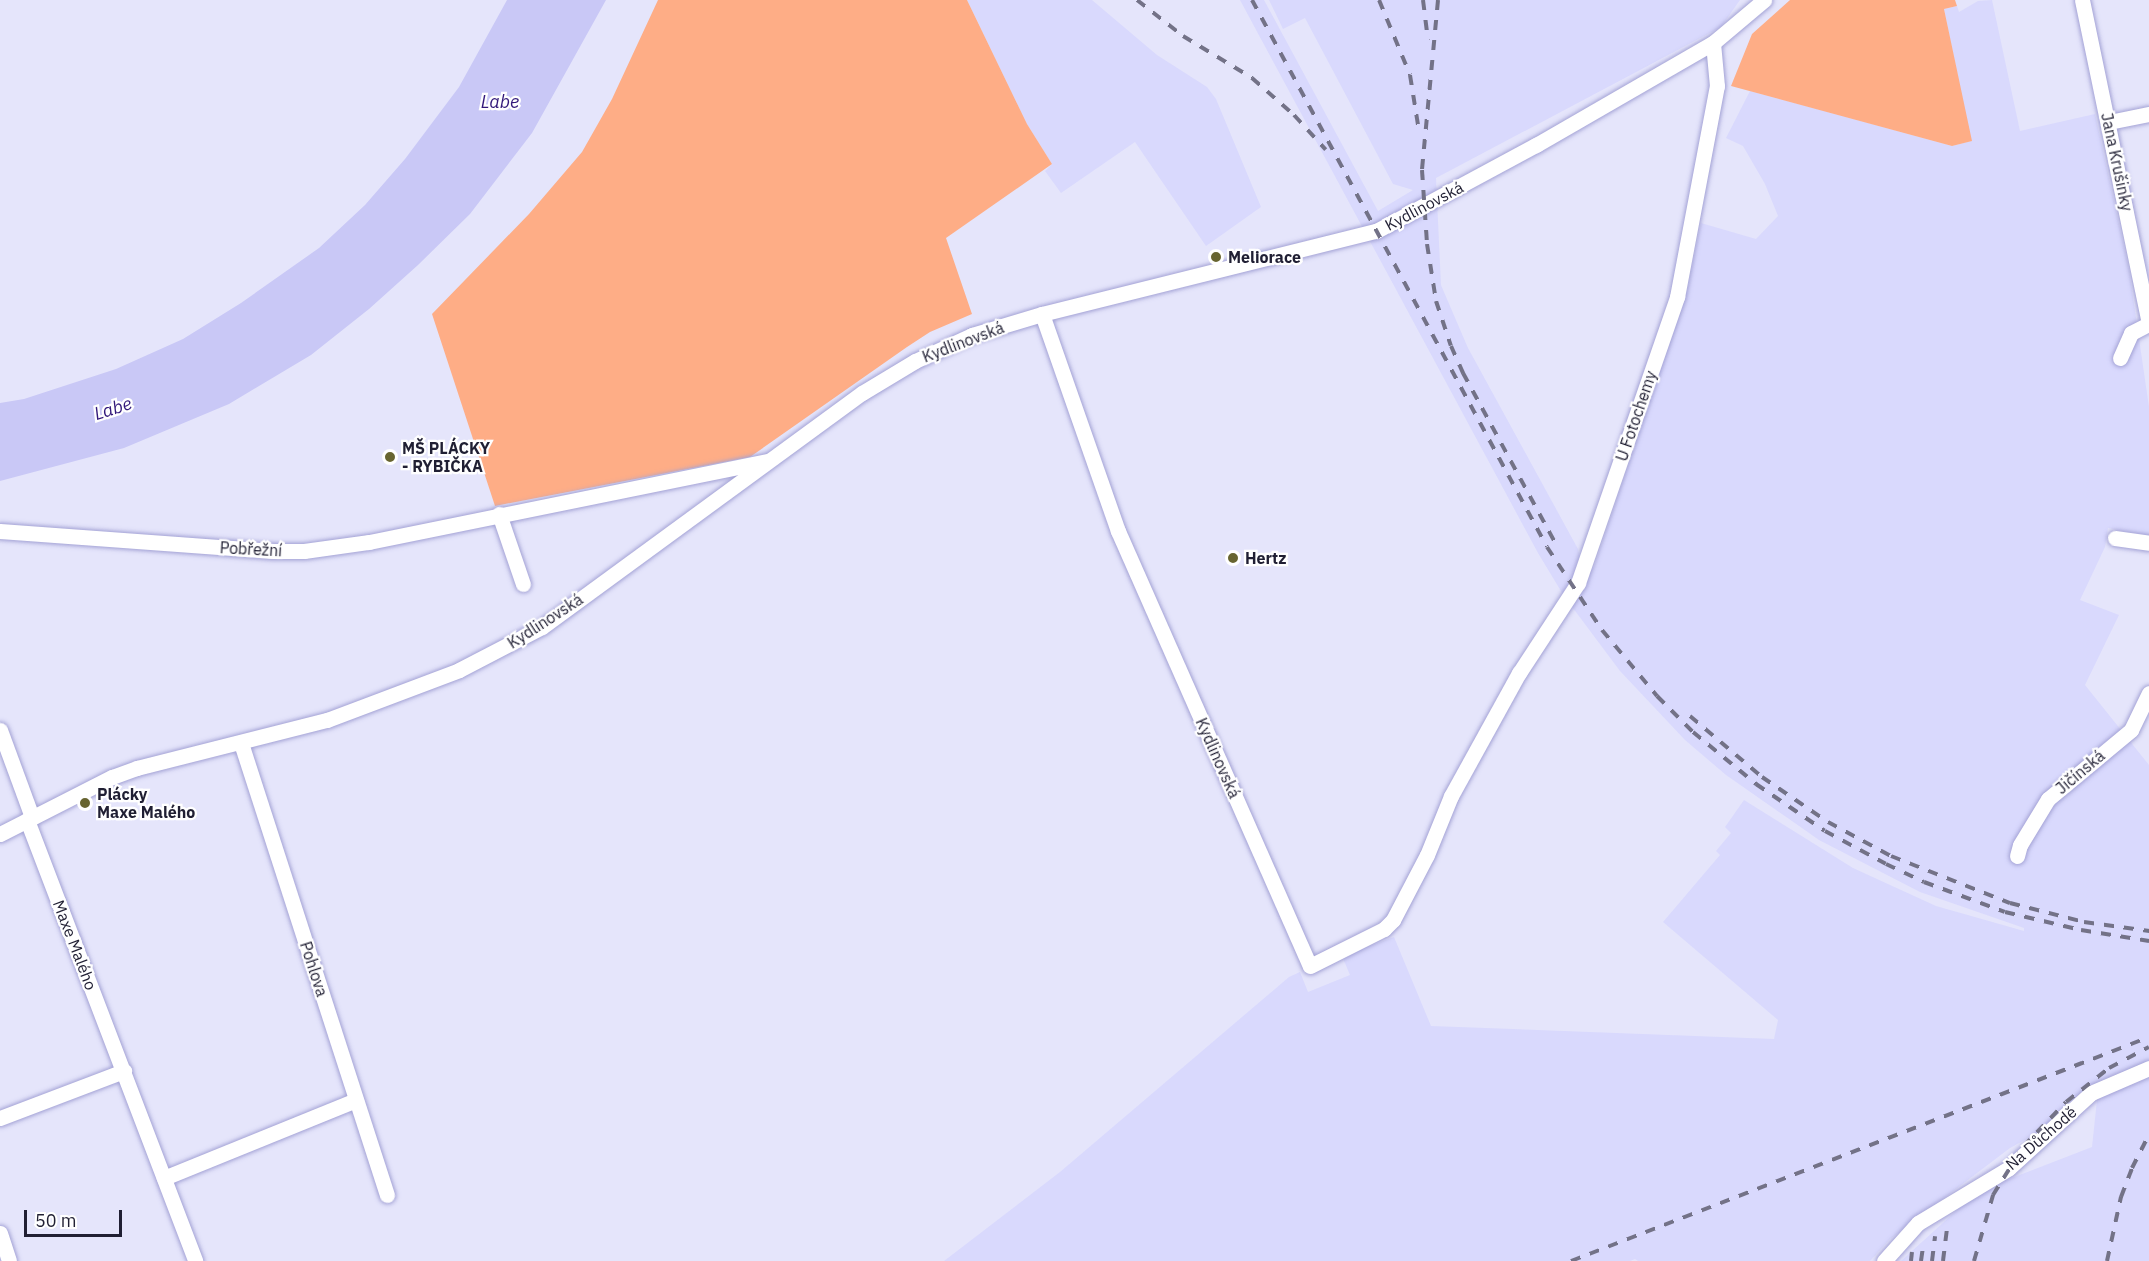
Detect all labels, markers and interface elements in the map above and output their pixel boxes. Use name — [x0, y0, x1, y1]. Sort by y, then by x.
water label: Labe — [481, 91, 519, 113]
street label: Jana Krušinky — [2097, 111, 2137, 213]
street label: Kydlinovská — [1382, 177, 1466, 235]
place label: Meliorace — [1228, 247, 1301, 267]
marker: Meliorace — [1209, 250, 1223, 264]
street label: Kydlinovská — [919, 318, 1007, 366]
street label: U Fotochemy — [1612, 368, 1660, 464]
water label: Labe — [91, 393, 135, 425]
place label: MŠ PLÁCKY - RYBIČKA — [402, 438, 490, 476]
marker: MŠ PLÁCKY - RYBIČKA — [383, 450, 397, 464]
street label: Pobřežní — [219, 538, 283, 560]
place label: Hertz — [1245, 548, 1287, 568]
marker: Hertz — [1226, 551, 1240, 565]
street label: Kydlinovská — [504, 590, 586, 652]
street label: Kydlinovská — [1192, 715, 1244, 801]
street label: Jičínská — [2052, 746, 2108, 798]
place label: Plácky Maxe Malého — [97, 784, 195, 822]
marker: Plácky Maxe Malého — [78, 796, 92, 810]
street label: Maxe Malého — [49, 897, 101, 993]
street label: Pohlova — [296, 939, 332, 999]
street label: Na Důchodě — [2002, 1102, 2080, 1174]
scale bar — [27, 1198, 124, 1236]
text: 50 m — [35, 1209, 77, 1232]

